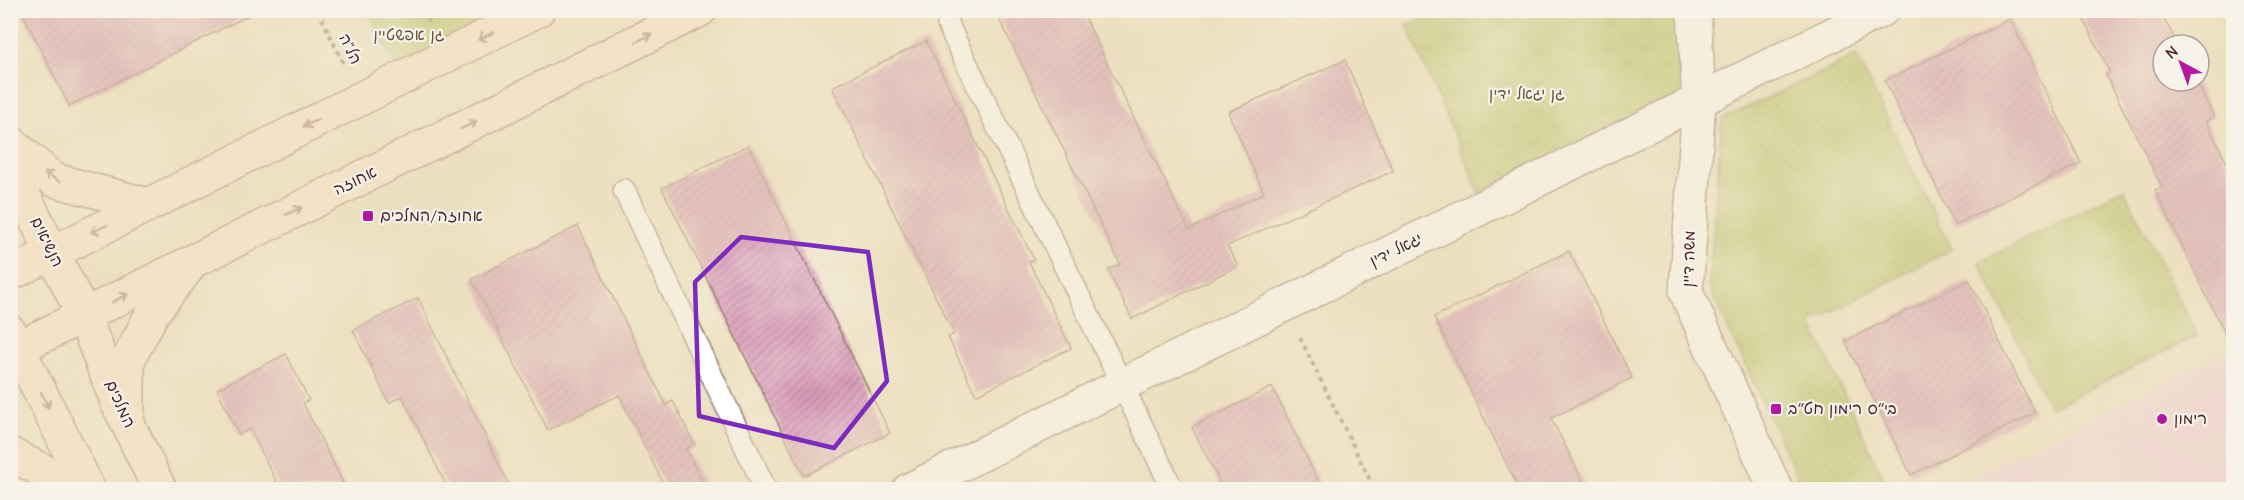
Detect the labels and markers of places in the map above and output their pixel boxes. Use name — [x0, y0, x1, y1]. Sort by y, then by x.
place label: אחוזה/המלכים — [380, 207, 483, 225]
marker: אחוזה/המלכים — [361, 209, 375, 223]
place label: בי״ס רימון חט״ב — [1788, 400, 1897, 419]
marker: בי״ס רימון חט״ב — [1769, 402, 1783, 416]
place label: רימון — [2174, 410, 2207, 429]
marker: רימון — [2155, 412, 2169, 426]

